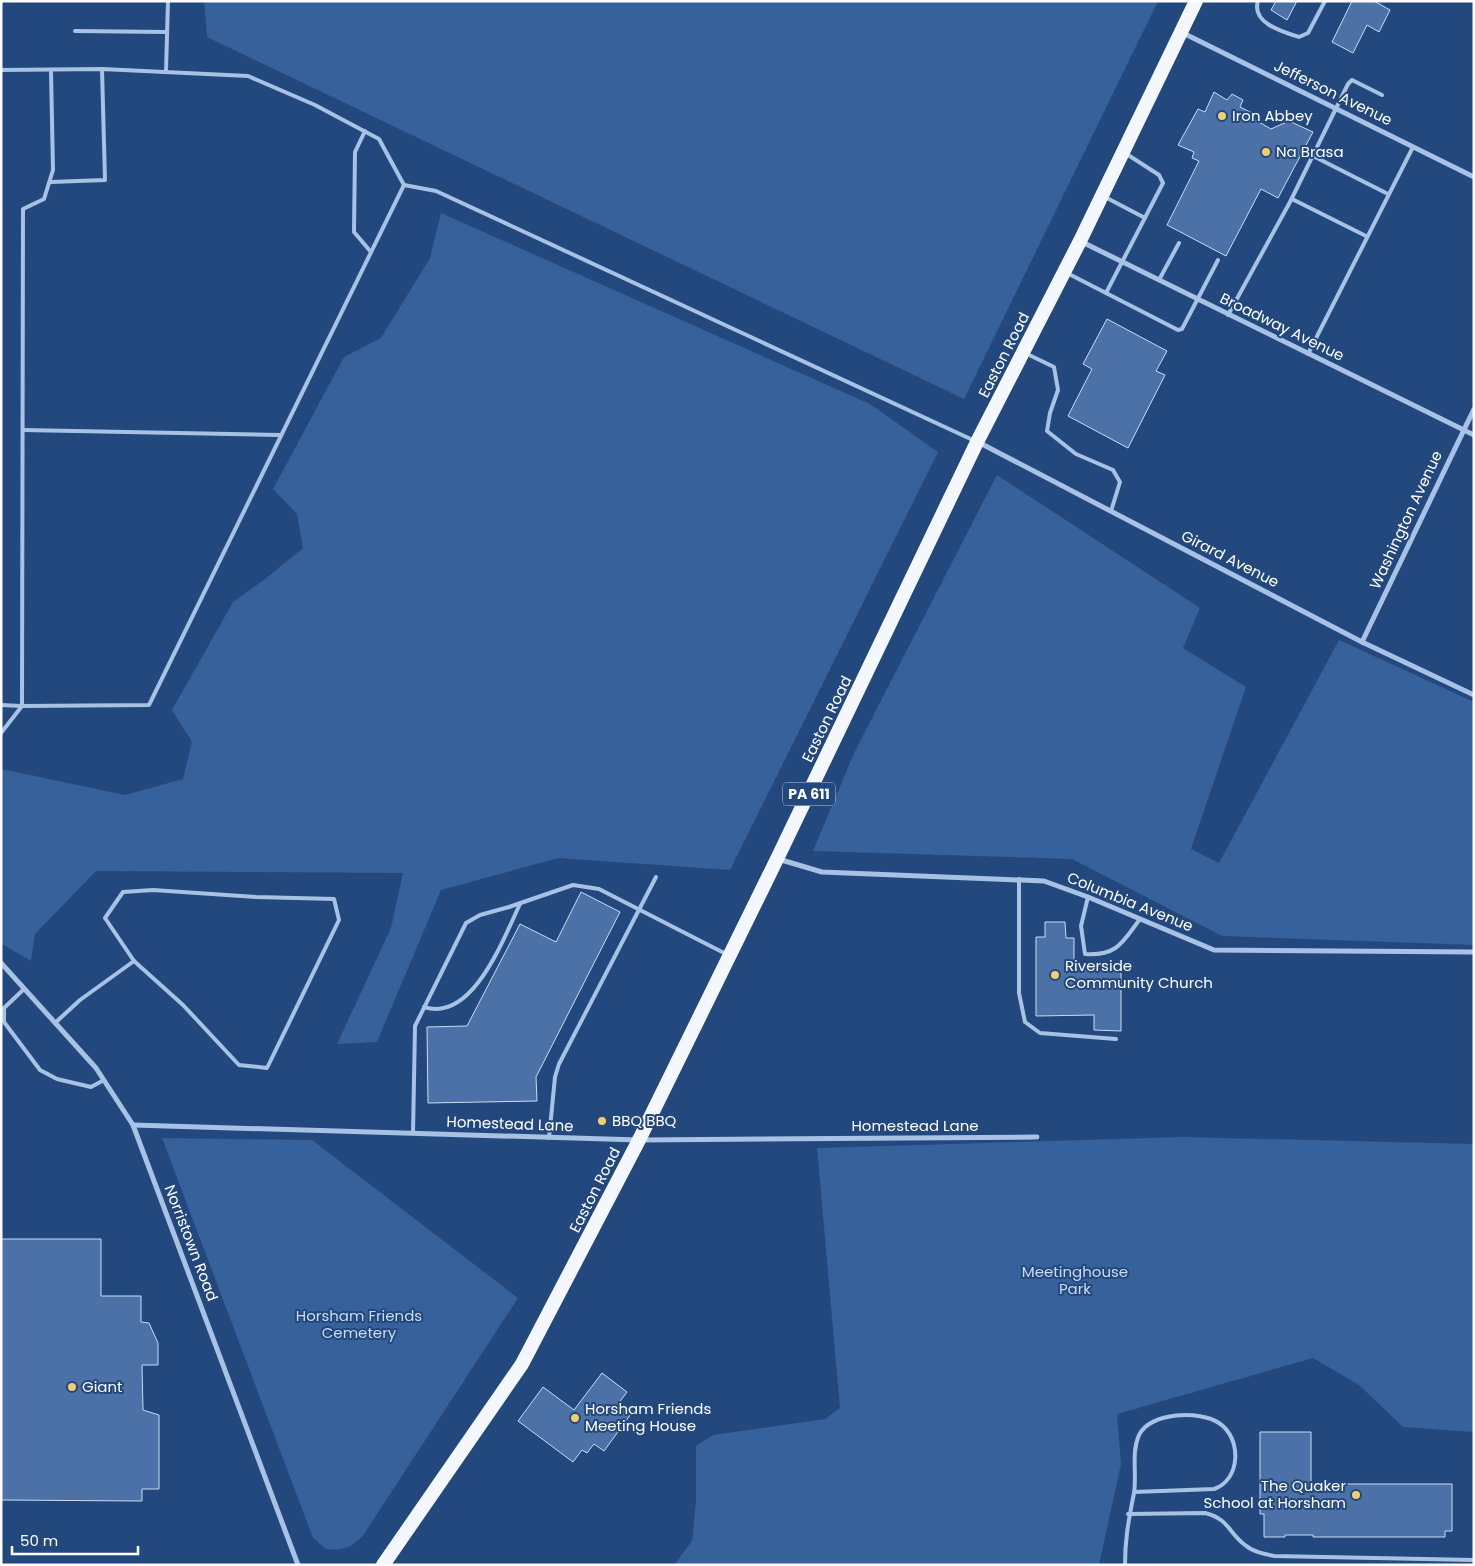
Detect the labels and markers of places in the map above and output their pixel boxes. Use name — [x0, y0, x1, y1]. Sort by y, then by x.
place label: Iron Abbey — [1232, 105, 1313, 126]
marker: Iron Abbey — [1216, 110, 1228, 122]
place label: Na Brasa — [1276, 141, 1344, 162]
marker: Na Brasa — [1260, 146, 1272, 158]
place label: Riverside Community Church — [1065, 955, 1213, 993]
marker: Riverside Community Church — [1049, 969, 1061, 981]
place label: BBQ BBQ — [612, 1110, 677, 1131]
marker: BBQ BBQ — [596, 1115, 608, 1127]
place label: Giant — [82, 1376, 123, 1397]
marker: Giant — [66, 1381, 78, 1393]
place label: Horsham Friends Meeting House — [585, 1398, 711, 1436]
marker: Horsham Friends Meeting House — [569, 1412, 581, 1424]
place label: The Quaker School at Horsham — [1203, 1475, 1346, 1513]
marker: The Quaker School at Horsham — [1350, 1489, 1362, 1501]

